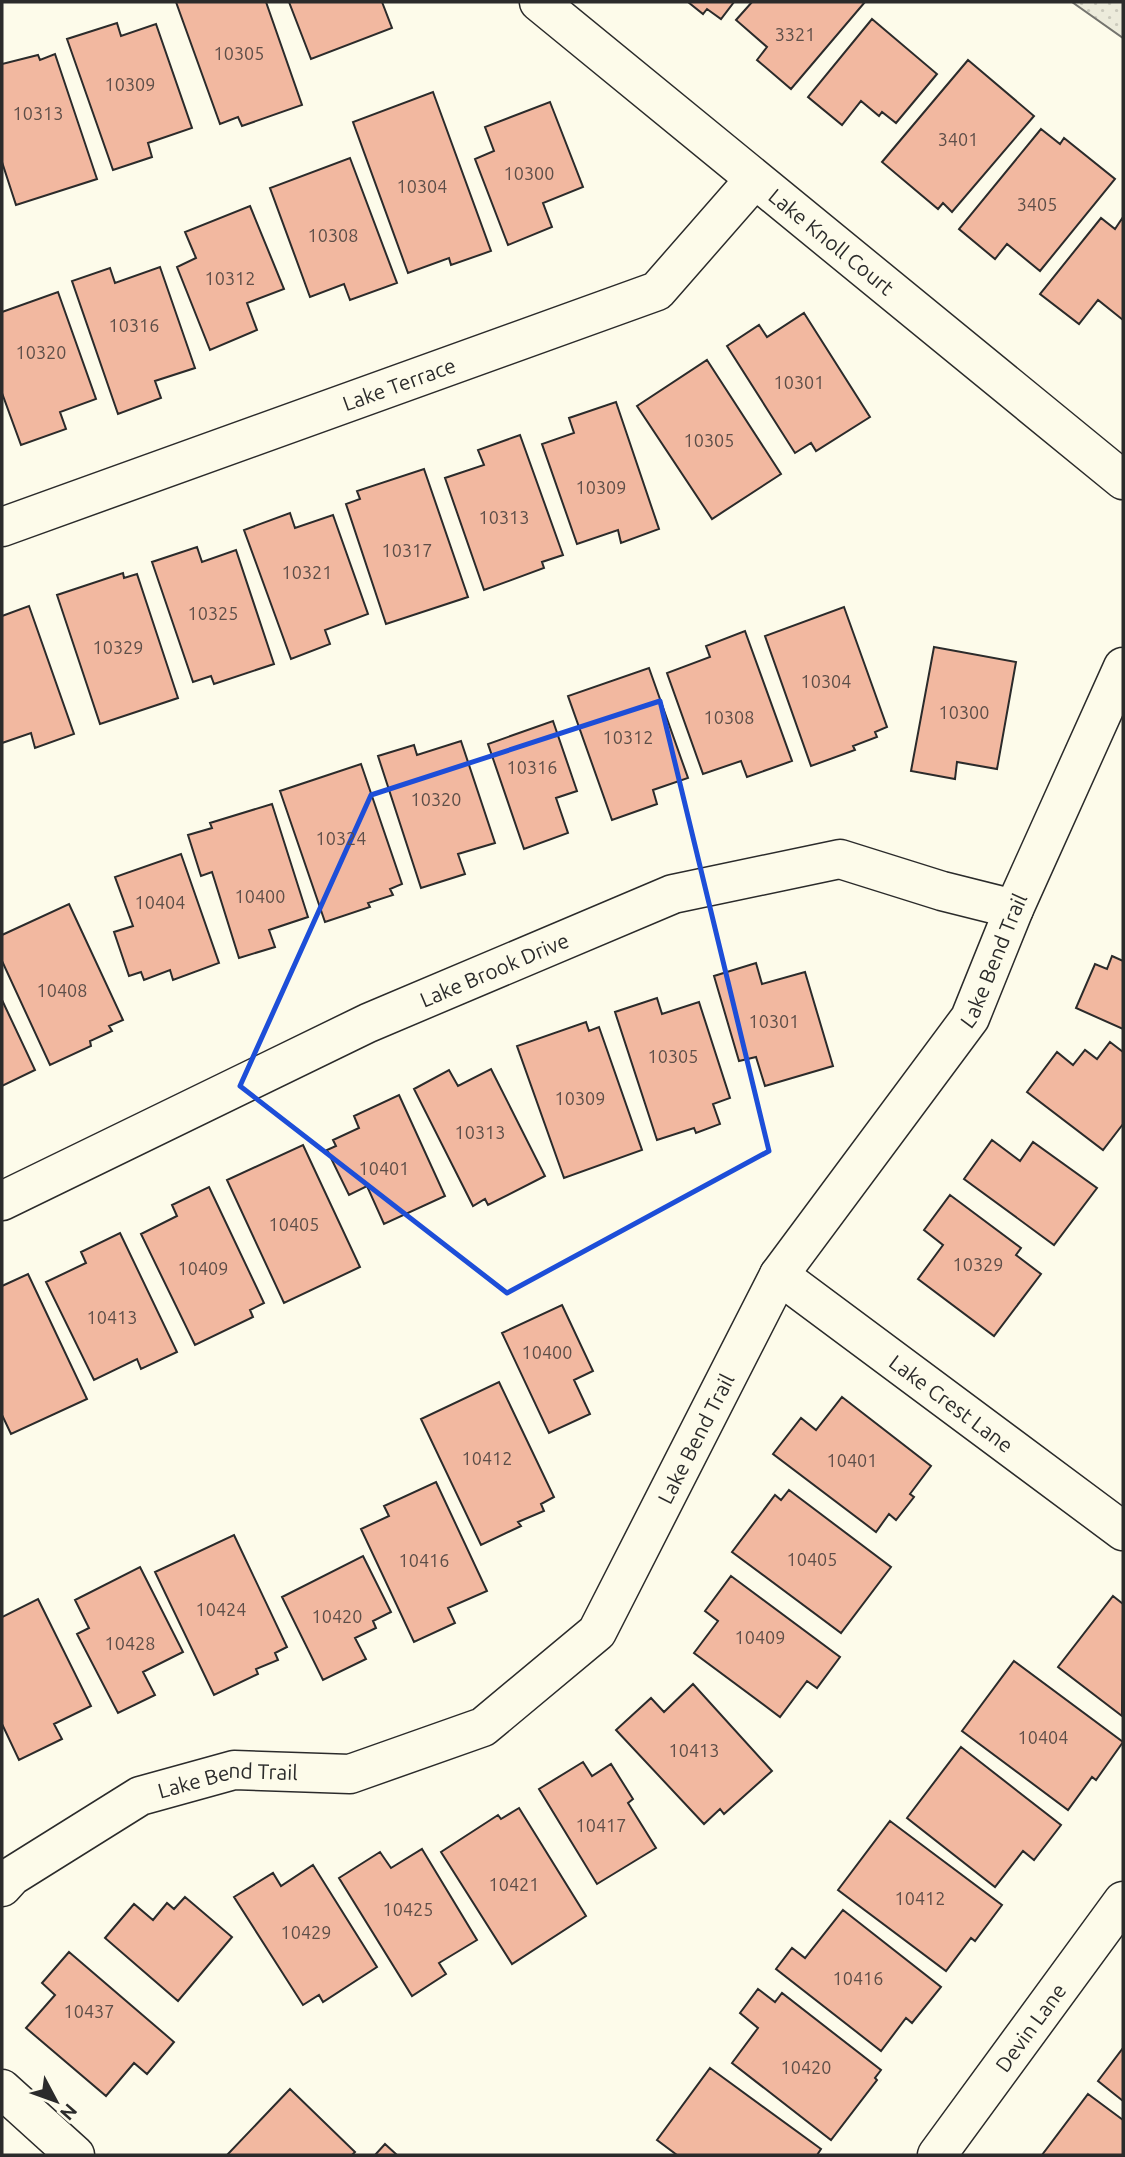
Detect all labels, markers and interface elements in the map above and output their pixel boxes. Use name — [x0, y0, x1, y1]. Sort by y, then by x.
house number: 3321 — [775, 24, 815, 44]
house number: 10305 — [214, 43, 264, 63]
house number: 10309 — [105, 74, 155, 94]
house number: 10313 — [13, 103, 63, 123]
house number: 3401 — [938, 129, 978, 149]
house number: 10300 — [504, 163, 554, 183]
house number: 10304 — [397, 176, 447, 196]
street label: Lake Knoll Court — [764, 183, 899, 300]
house number: 3405 — [1017, 194, 1057, 214]
house number: 10308 — [308, 225, 358, 245]
house number: 10312 — [205, 268, 255, 288]
house number: 10316 — [109, 315, 159, 335]
house number: 10320 — [16, 342, 66, 362]
street label: Lake Terrace — [339, 353, 459, 415]
house number: 10301 — [774, 372, 824, 392]
house number: 10305 — [684, 430, 734, 450]
house number: 10309 — [576, 477, 626, 497]
house number: 10313 — [479, 507, 529, 527]
house number: 10317 — [382, 540, 432, 560]
house number: 10321 — [282, 562, 332, 582]
house number: 10325 — [188, 603, 238, 623]
house number: 10329 — [93, 637, 143, 657]
house number: 10304 — [801, 671, 851, 691]
house number: 10300 — [939, 702, 989, 722]
house number: 10308 — [704, 707, 754, 727]
house number: 10312 — [603, 727, 653, 747]
house number: 10316 — [507, 757, 557, 777]
house number: 10320 — [411, 789, 461, 809]
house number: 10324 — [316, 828, 366, 848]
house number: 10400 — [235, 886, 285, 906]
street label: Lake Bend Trail — [955, 890, 1031, 1032]
house number: 10404 — [135, 892, 185, 912]
street label: Lake Brook Drive — [416, 928, 572, 1012]
house number: 10408 — [37, 980, 87, 1000]
house number: 10301 — [749, 1011, 799, 1031]
house number: 10305 — [648, 1046, 698, 1066]
house number: 10309 — [555, 1088, 605, 1108]
house number: 10313 — [455, 1122, 505, 1142]
house number: 10401 — [359, 1158, 409, 1178]
house number: 10405 — [269, 1214, 319, 1234]
house number: 10329 — [953, 1254, 1003, 1274]
house number: 10409 — [178, 1258, 228, 1278]
house number: 10413 — [87, 1307, 137, 1327]
house number: 10400 — [522, 1342, 572, 1362]
street label: Lake Crest Lane — [885, 1350, 1018, 1457]
street label: Lake Bend Trail — [653, 1370, 739, 1508]
house number: 10412 — [462, 1448, 512, 1468]
house number: 10401 — [827, 1450, 877, 1470]
house number: 10405 — [787, 1549, 837, 1569]
house number: 10416 — [399, 1550, 449, 1570]
house number: 10424 — [196, 1599, 246, 1619]
house number: 10420 — [312, 1606, 362, 1626]
house number: 10409 — [735, 1627, 785, 1647]
house number: 10428 — [105, 1633, 155, 1653]
house number: 10404 — [1018, 1727, 1068, 1747]
house number: 10413 — [669, 1740, 719, 1760]
street label: Lake Bend Trail — [155, 1758, 298, 1803]
house number: 10417 — [576, 1815, 626, 1835]
house number: 10421 — [489, 1874, 539, 1894]
house number: 10412 — [895, 1888, 945, 1908]
house number: 10425 — [383, 1899, 433, 1919]
house number: 10429 — [281, 1922, 331, 1942]
house number: 10416 — [833, 1968, 883, 1988]
street label: Devin Lane — [990, 1979, 1071, 2076]
house number: 10437 — [64, 2001, 114, 2021]
house number: 10420 — [781, 2057, 831, 2077]
north arrow — [21, 2066, 91, 2136]
text: N — [56, 2100, 82, 2125]

